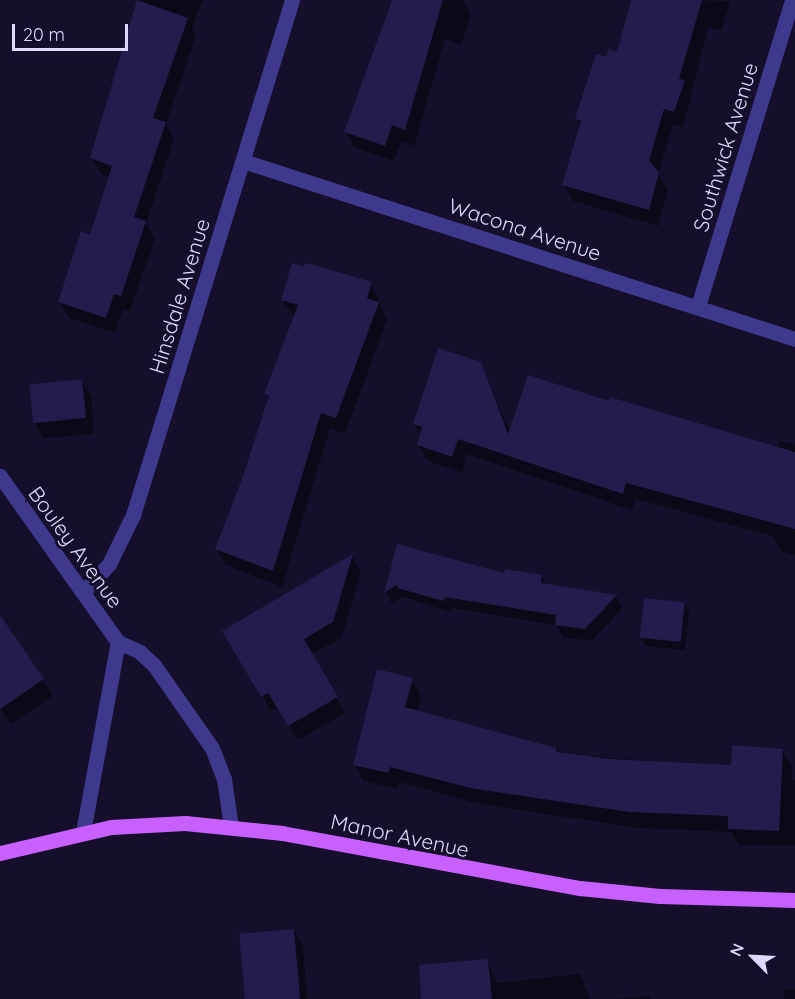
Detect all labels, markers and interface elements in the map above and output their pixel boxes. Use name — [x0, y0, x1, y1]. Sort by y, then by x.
scale bar — [15, 12, 130, 50]
text: 20 m — [23, 23, 65, 46]
street label: Southwick Avenue — [687, 59, 763, 235]
street label: Wacona Avenue — [446, 192, 604, 266]
street label: Hinsdale Avenue — [143, 215, 215, 377]
street label: Bouley Avenue — [23, 481, 129, 613]
street label: Manor Avenue — [329, 808, 471, 862]
north arrow — [723, 927, 783, 987]
text: N — [725, 940, 748, 959]

